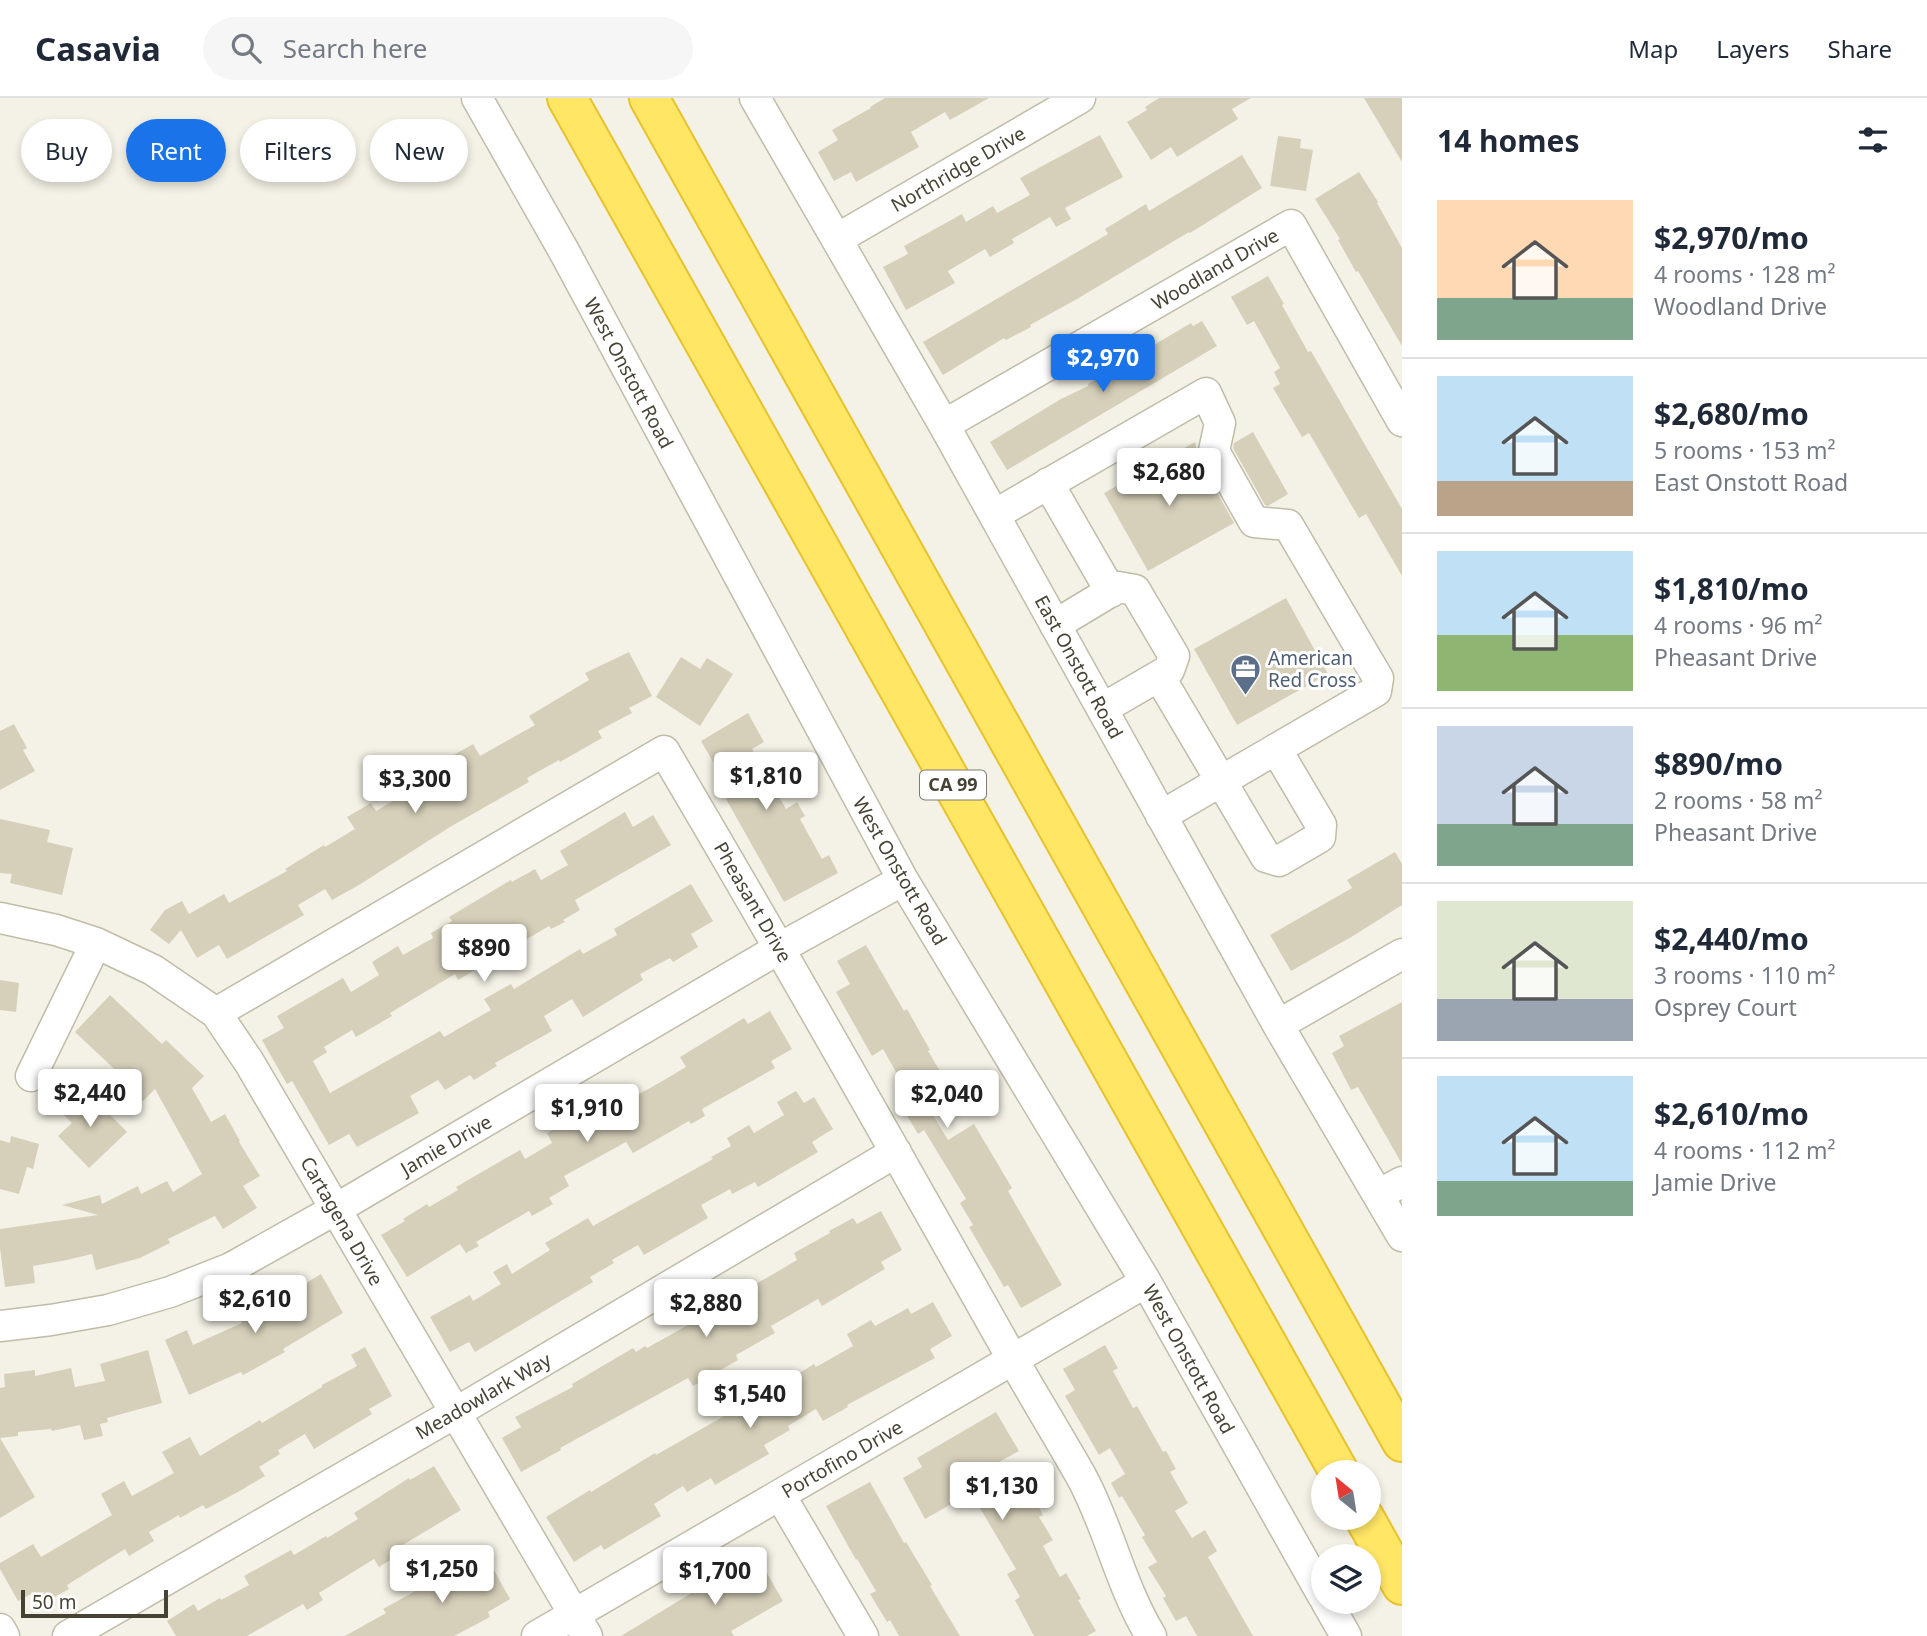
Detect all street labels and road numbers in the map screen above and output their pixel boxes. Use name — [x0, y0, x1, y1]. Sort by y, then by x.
street label: Northridge Drive — [886, 120, 1030, 218]
street label: Woodland Drive — [1147, 222, 1283, 316]
street label: West Onstott Road — [578, 293, 680, 453]
street label: East Onstott Road — [1029, 591, 1129, 743]
road number: CA 99 — [920, 770, 986, 800]
street label: West Onstott Road — [847, 792, 953, 950]
street label: Pheasant Drive — [708, 837, 798, 967]
street label: Jamie Drive — [394, 1108, 496, 1183]
street label: Cartagena Drive — [295, 1152, 389, 1290]
street label: West Onstott Road — [1137, 1280, 1241, 1438]
street label: Meadowlark Way — [410, 1346, 556, 1445]
street label: Portofino Drive — [777, 1414, 907, 1504]

